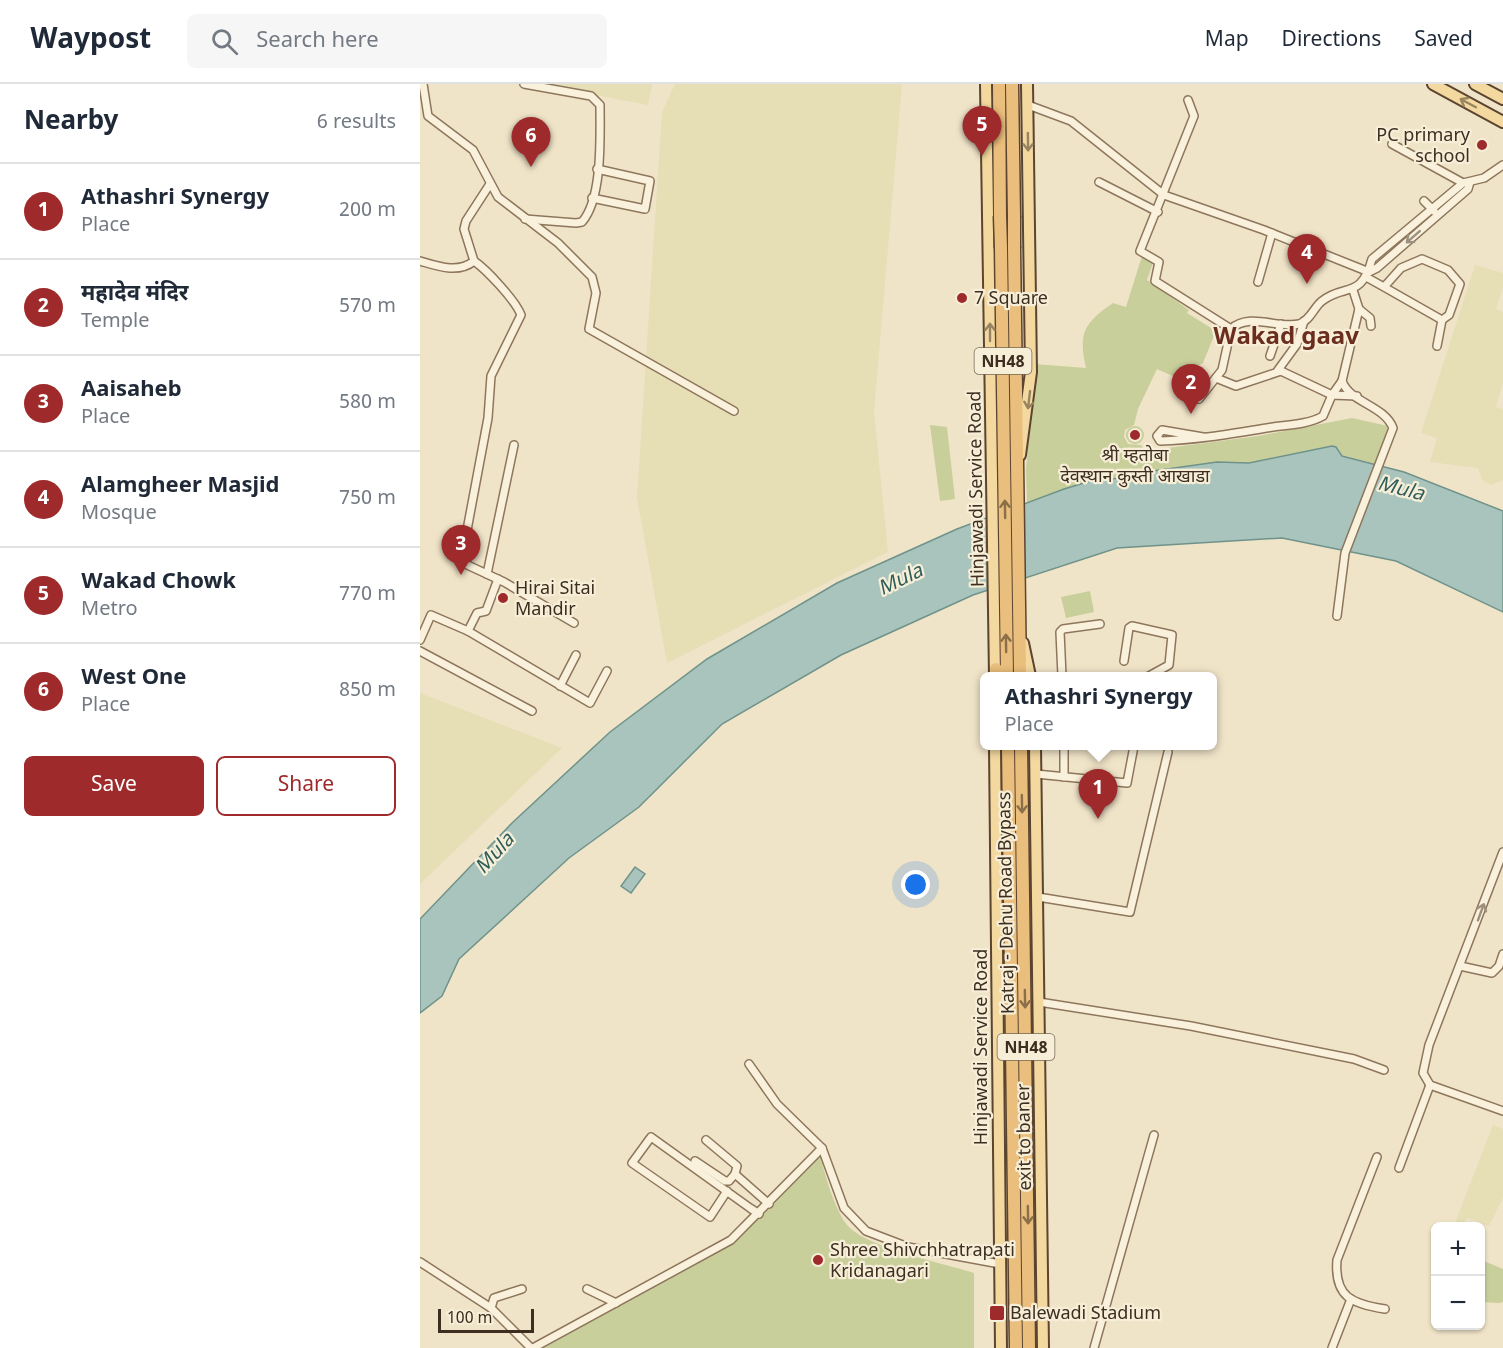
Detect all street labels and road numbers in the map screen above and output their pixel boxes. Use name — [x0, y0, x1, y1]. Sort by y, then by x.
road number: NH48 — [974, 348, 1032, 374]
street label: Hinjawadi Service Road — [964, 391, 991, 587]
street label: Katraj - Dehu Road Bypass — [994, 792, 1021, 1014]
street label: Hinjawadi Service Road — [971, 949, 994, 1145]
road number: NH48 — [998, 1034, 1054, 1060]
street label: exit to baner — [1013, 1083, 1038, 1191]

